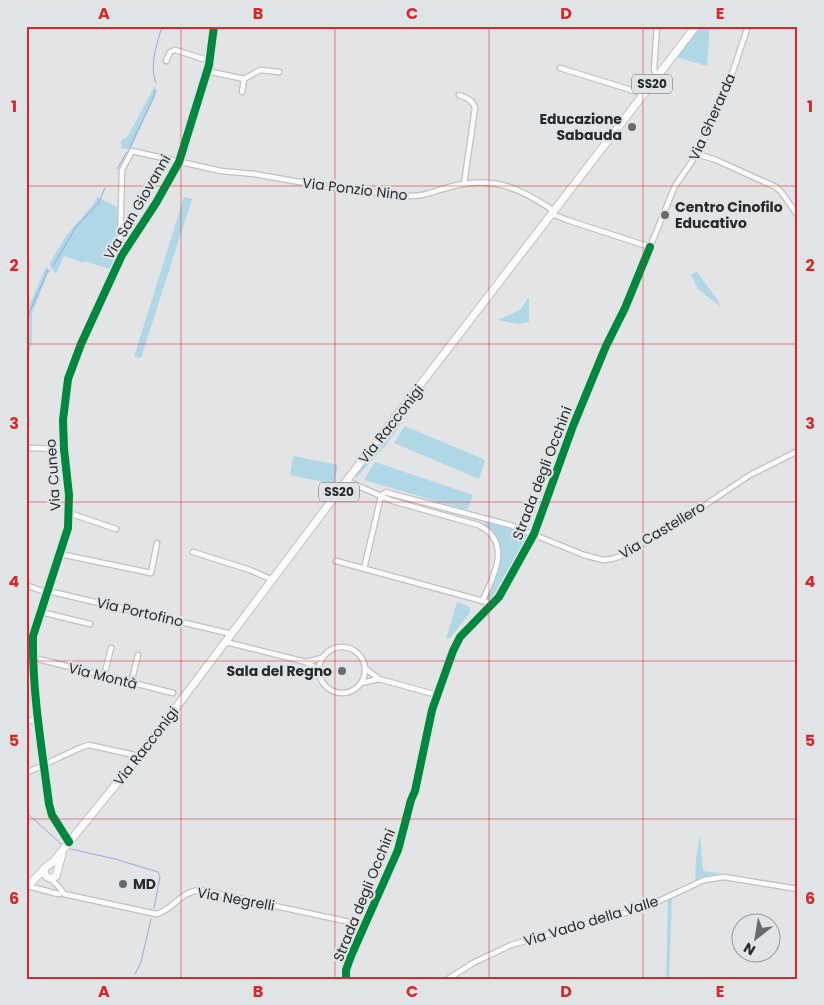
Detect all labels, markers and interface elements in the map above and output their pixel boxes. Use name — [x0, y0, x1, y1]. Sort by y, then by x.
text: A — [98, 2, 110, 25]
text: B — [253, 2, 263, 25]
text: C — [406, 2, 418, 25]
text: D — [560, 2, 572, 25]
text: E — [716, 2, 724, 25]
street label: Via Gherarda — [684, 70, 740, 164]
road number: SS20 — [632, 74, 672, 94]
text: 1 — [11, 95, 17, 118]
text: 1 — [807, 95, 813, 118]
place label: Educazione Sabauda — [539, 109, 622, 145]
marker: Educazione Sabauda — [626, 121, 638, 133]
street label: Via San Giovanni — [99, 151, 175, 263]
street label: Via Ponzio Nino — [301, 173, 409, 205]
place label: Centro Cinofilo Educativo — [675, 197, 783, 233]
marker: Centro Cinofilo Educativo — [659, 209, 671, 221]
text: 2 — [9, 254, 19, 277]
text: 2 — [805, 254, 815, 277]
street label: Via Racconigi — [354, 380, 428, 468]
street label: Strada degli Occhini — [507, 403, 577, 543]
text: 3 — [9, 412, 19, 435]
text: 3 — [805, 412, 815, 435]
street label: Via Cuneo — [40, 438, 66, 512]
road number: SS20 — [319, 482, 359, 502]
street label: Via Castellero — [615, 496, 709, 564]
text: 4 — [9, 570, 20, 593]
text: 4 — [805, 570, 816, 593]
street label: Via Portofino — [95, 592, 185, 632]
street label: Via Montà — [66, 658, 140, 694]
place label: Sala del Regno — [226, 661, 332, 681]
marker: Sala del Regno — [336, 665, 348, 677]
street label: Via Racconigi — [109, 702, 183, 790]
text: 5 — [9, 729, 19, 752]
text: 5 — [805, 729, 815, 752]
street label: Strada degli Occhini — [328, 826, 400, 964]
place label: MD — [133, 874, 156, 894]
marker: MD — [117, 878, 129, 890]
street label: Via Negrelli — [196, 882, 276, 916]
text: 6 — [9, 887, 19, 910]
text: 6 — [805, 887, 815, 910]
street label: Via Vado della Valle — [521, 891, 661, 951]
north arrow — [732, 912, 782, 962]
text: N — [740, 938, 759, 960]
text: A — [98, 980, 110, 1003]
text: B — [253, 980, 263, 1003]
text: C — [406, 980, 418, 1003]
text: D — [560, 980, 572, 1003]
text: E — [716, 980, 724, 1003]

